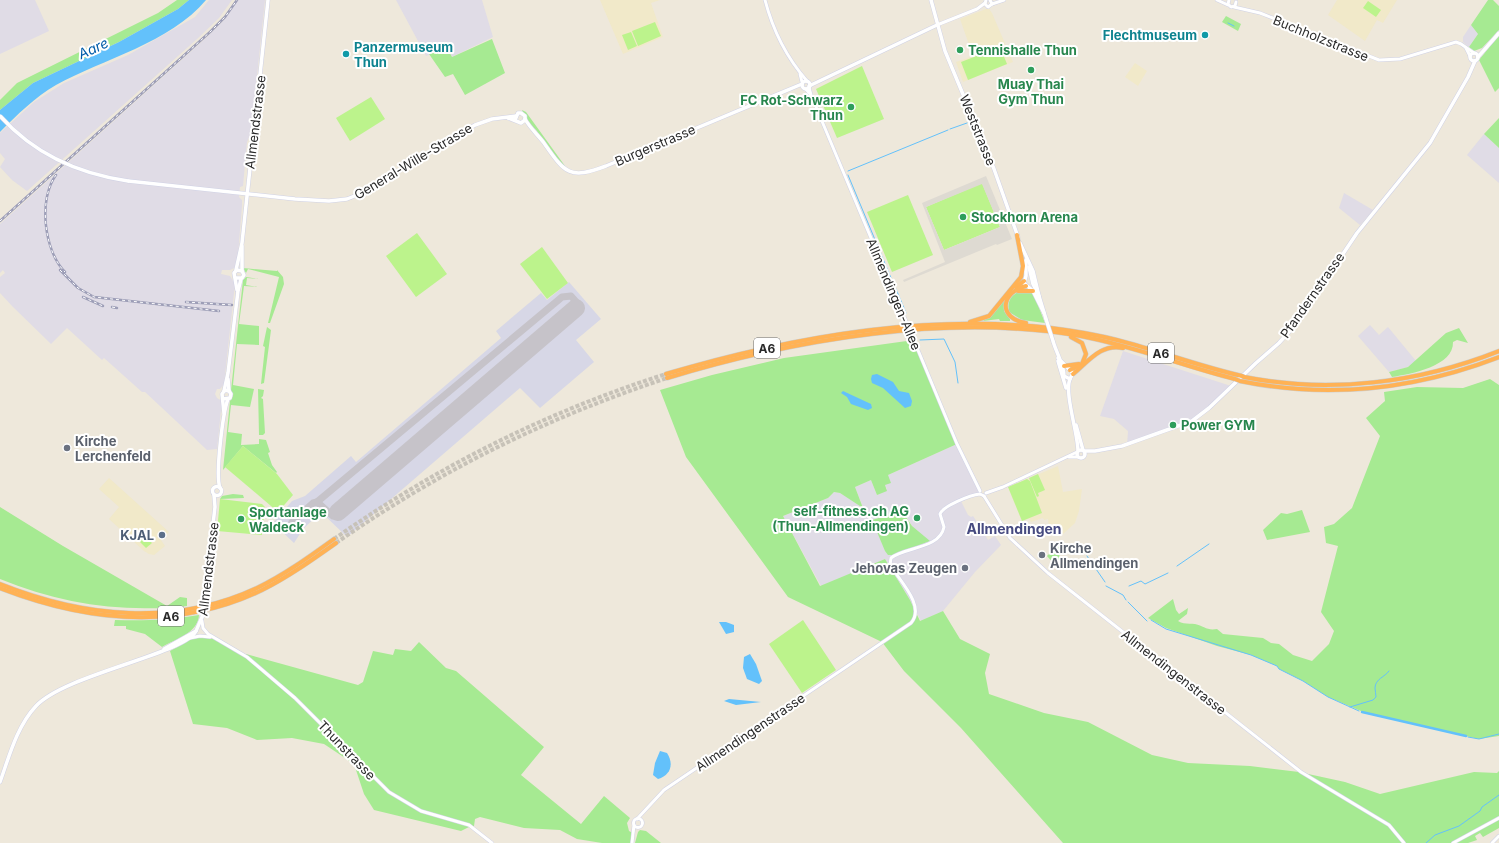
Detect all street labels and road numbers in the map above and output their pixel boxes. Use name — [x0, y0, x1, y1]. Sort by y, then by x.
street label: Buchholzstrasse — [1271, 12, 1371, 64]
street label: Allmendstrasse — [241, 74, 269, 170]
street label: Weststrasse — [956, 92, 1000, 168]
street label: General-Wille-Strasse — [351, 119, 475, 203]
street label: Burgerstrasse — [612, 121, 698, 169]
street label: Allmendingen-Allee — [863, 236, 925, 352]
street label: Pfandernstrasse — [1277, 249, 1347, 341]
road number: A6 — [754, 338, 780, 358]
road number: A6 — [1148, 343, 1174, 363]
street label: Allmendstrasse — [194, 521, 222, 617]
road number: A6 — [158, 606, 184, 626]
street label: Allmendingenstrasse — [1118, 626, 1230, 718]
street label: Allmendingenstrasse — [692, 689, 808, 775]
street label: Thunstrasse — [315, 717, 379, 783]

